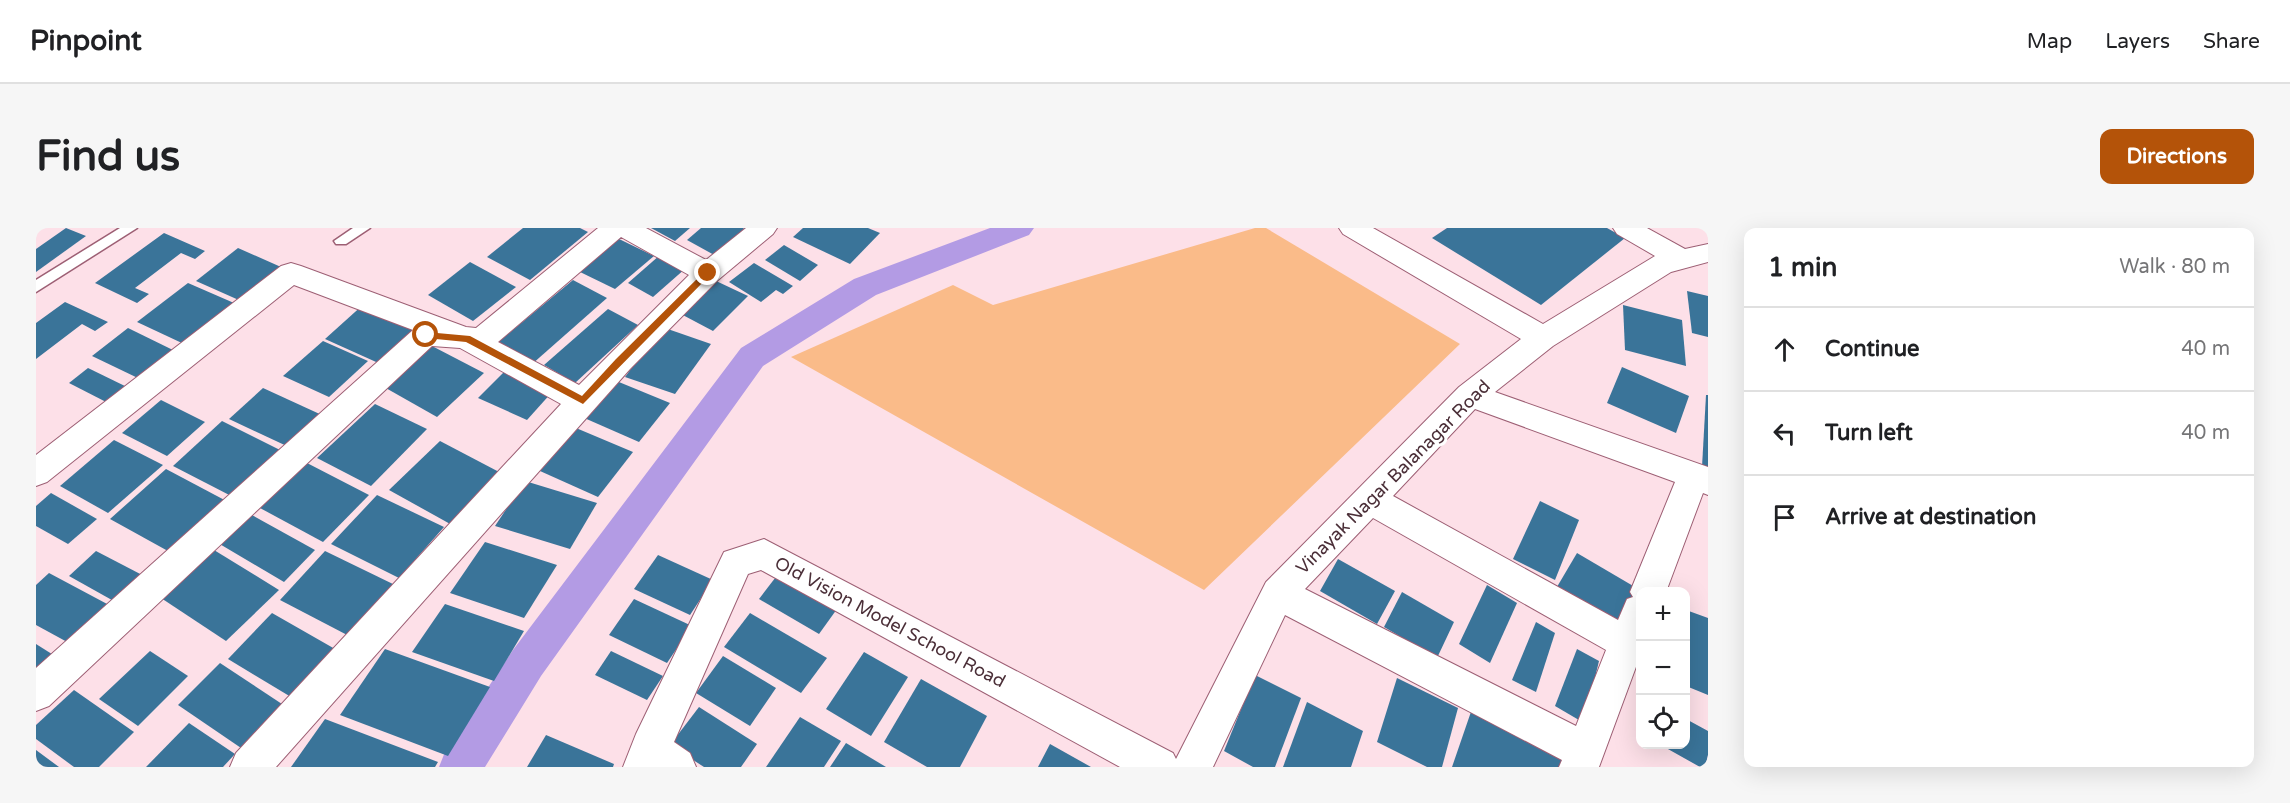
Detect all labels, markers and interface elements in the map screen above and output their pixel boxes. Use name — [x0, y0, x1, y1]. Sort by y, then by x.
text: Pinpoint — [30, 24, 142, 58]
text: Map — [2027, 29, 2072, 54]
text: Layers — [2105, 29, 2170, 54]
text: Share — [2203, 29, 2260, 54]
button: Directions — [2100, 129, 2254, 184]
text: Find us — [36, 131, 180, 182]
text: 1 min — [1768, 252, 1837, 283]
text: Walk · 80 m — [2119, 255, 2230, 279]
route end — [694, 259, 720, 285]
route start — [412, 321, 438, 347]
icon: ahead — [1768, 333, 1801, 366]
text: Continue — [1825, 336, 1920, 362]
text: 40 m — [2181, 337, 2230, 361]
street label: Vinayak Nagar Balanagar Road — [1291, 375, 1495, 579]
icon: left — [1768, 417, 1801, 450]
text: Turn left — [1825, 420, 1913, 446]
text: 40 m — [2181, 421, 2230, 445]
icon: arrive — [1768, 501, 1801, 534]
text: Arrive at destination — [1825, 504, 2036, 530]
street label: Old Vision Model School Road — [771, 552, 1009, 692]
map controls — [1636, 587, 1690, 749]
button: + — [1636, 587, 1690, 641]
button: − — [1636, 641, 1690, 695]
button: locate — [1636, 695, 1690, 749]

